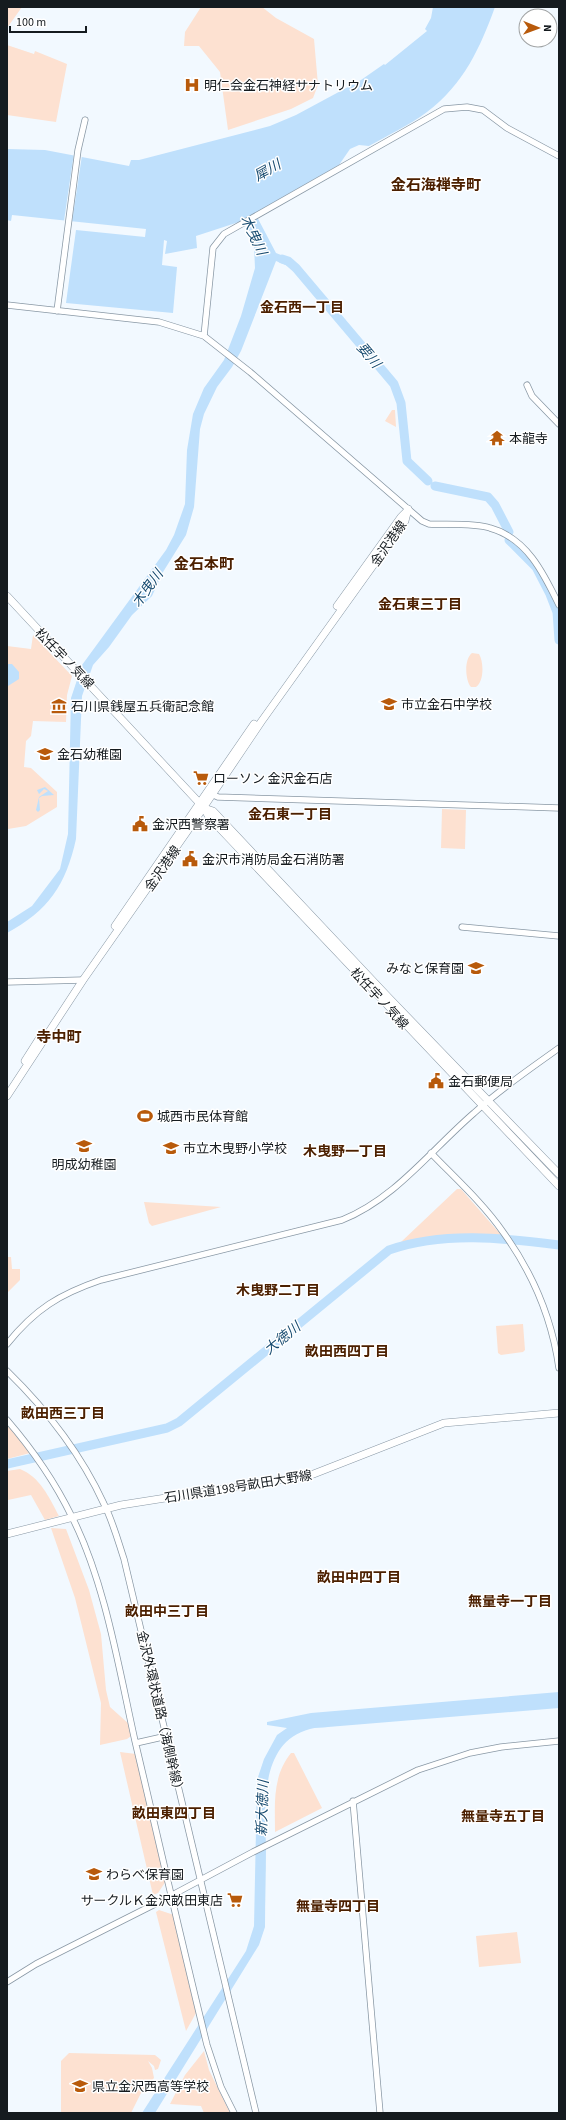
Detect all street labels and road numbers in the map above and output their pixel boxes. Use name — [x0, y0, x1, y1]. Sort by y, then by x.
street label: 金沢港線 — [367, 517, 411, 570]
street label: 松任宇ノ気線 — [31, 624, 98, 693]
street label: 金沢港線 — [141, 842, 185, 895]
street label: 松任宇ノ気線 — [346, 964, 412, 1033]
street label: 石川県道198号畝田大野線 — [163, 1466, 313, 1508]
street label: 金沢外環状道路（海側幹線） — [132, 1629, 188, 1798]

